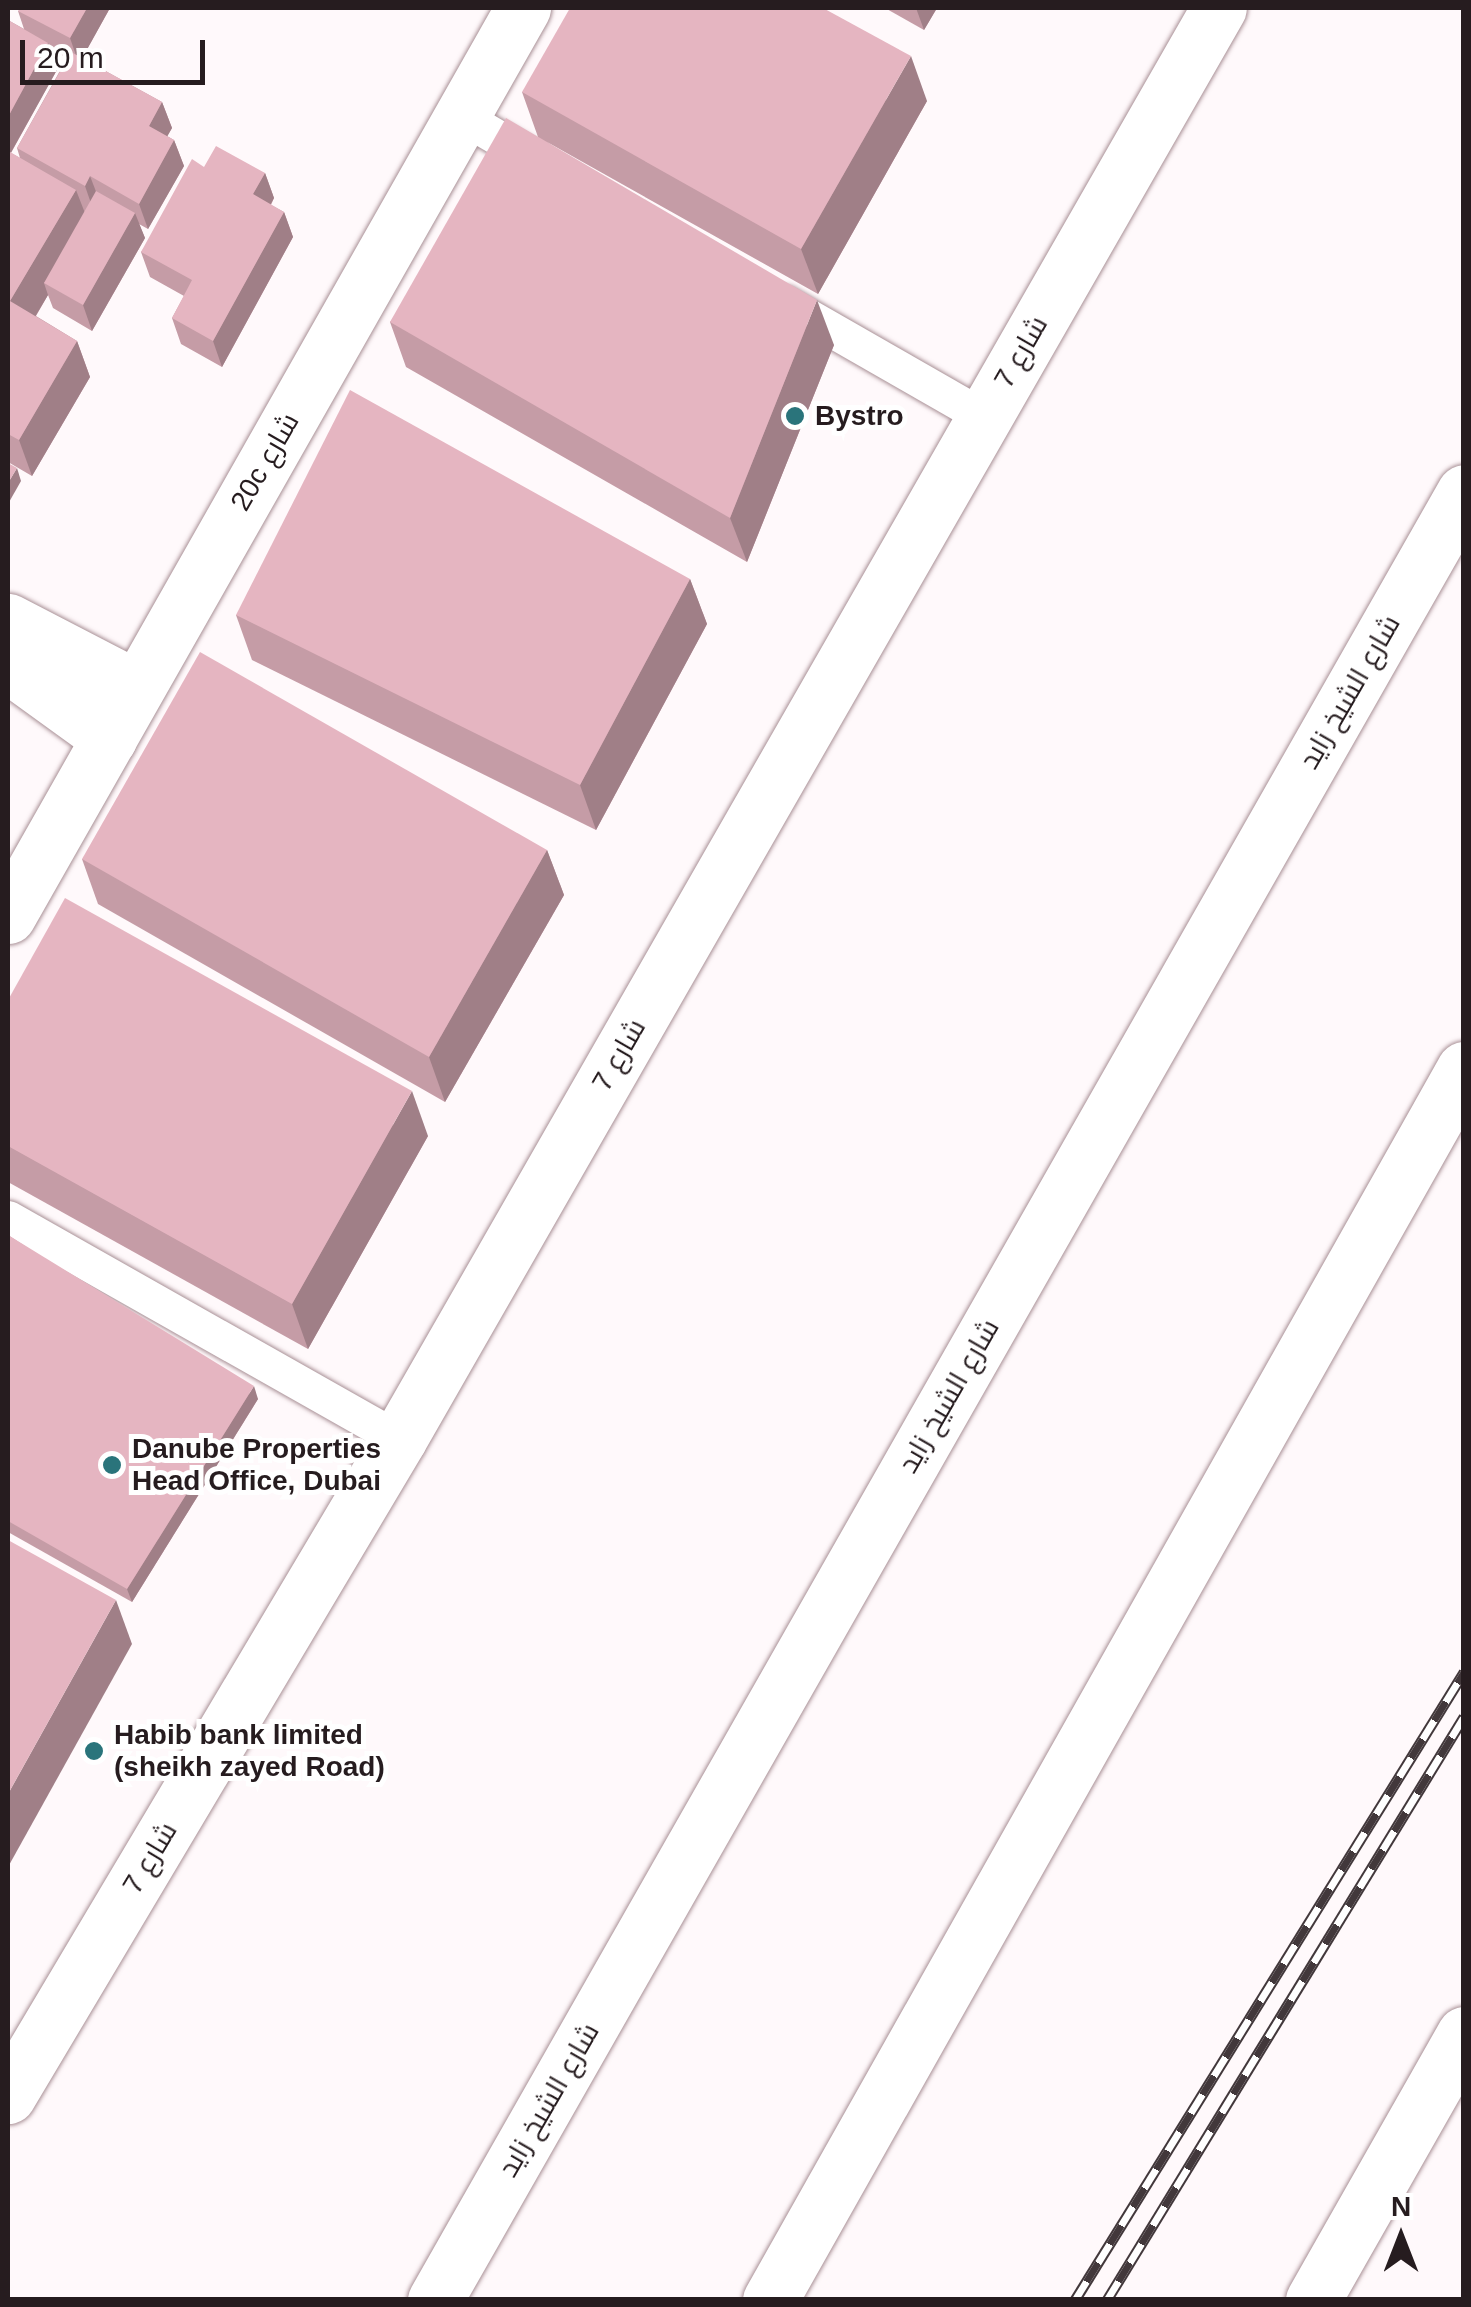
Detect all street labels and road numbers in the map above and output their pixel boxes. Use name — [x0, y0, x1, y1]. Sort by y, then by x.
street label: شارع 7 — [987, 310, 1055, 394]
street label: 20c شارع — [224, 407, 306, 517]
street label: شارع الشيخ زايد — [1292, 609, 1408, 775]
street label: شارع 7 — [585, 1013, 653, 1097]
street label: شارع الشيخ زايد — [891, 1313, 1007, 1479]
street label: شارع 7 — [116, 1816, 184, 1900]
street label: شارع الشيخ زايد — [491, 2017, 607, 2183]

